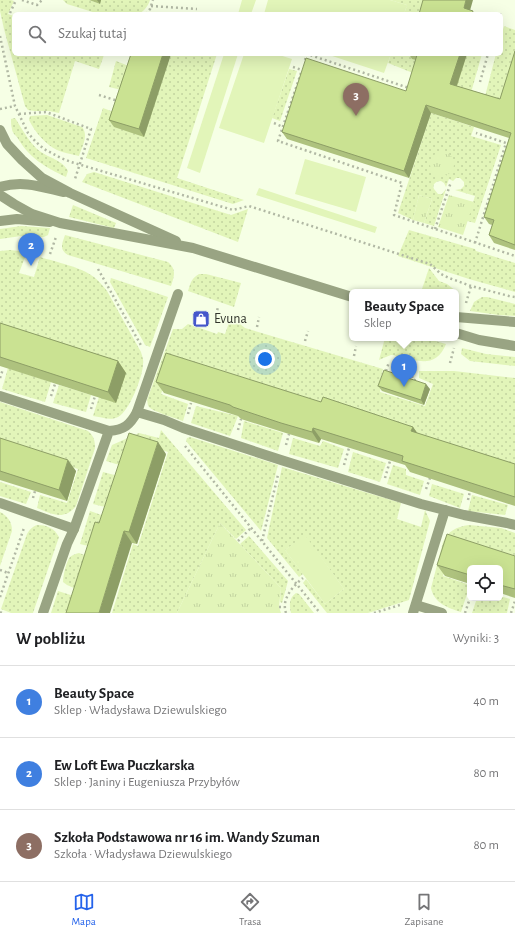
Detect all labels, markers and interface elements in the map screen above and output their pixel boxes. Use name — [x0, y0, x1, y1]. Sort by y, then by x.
search box — [12, 12, 503, 56]
icon: search — [26, 23, 48, 45]
text: Szukaj tutaj — [58, 26, 127, 41]
pin: 3 — [343, 83, 369, 116]
pin: 2 — [18, 233, 44, 266]
popup — [349, 289, 459, 341]
text: Beauty Space — [364, 299, 444, 314]
shop icon: Evuna — [191, 309, 211, 329]
place label: Evuna — [214, 312, 247, 326]
text: Sklep — [364, 317, 392, 330]
your location — [255, 349, 275, 369]
pin: 1 — [391, 354, 417, 387]
map controls — [467, 565, 503, 601]
button: locate — [467, 565, 503, 601]
text: W pobliżu — [16, 630, 85, 647]
text: Wyniki: 3 — [453, 632, 499, 645]
text: Beauty Space — [54, 686, 134, 701]
text: 1 — [27, 695, 31, 708]
text: 40 m — [473, 695, 499, 708]
text: Sklep · Władysława Dziewulskiego — [54, 704, 227, 717]
text: Ew Loft Ewa Puczkarska — [54, 758, 195, 773]
text: 2 — [26, 767, 32, 780]
text: 80 m — [473, 767, 499, 780]
text: Sklep · Janiny i Eugeniusza Przybyłów — [54, 776, 240, 789]
text: Szkoła Podstawowa nr 16 im. Wandy Szuman — [54, 830, 320, 845]
text: 3 — [26, 839, 32, 852]
text: 80 m — [473, 839, 499, 852]
text: Szkoła · Władysława Dziewulskiego — [54, 848, 232, 861]
tab: Mapa — [72, 891, 96, 928]
tab: Trasa — [239, 891, 261, 928]
tab: Zapisane — [404, 891, 443, 928]

